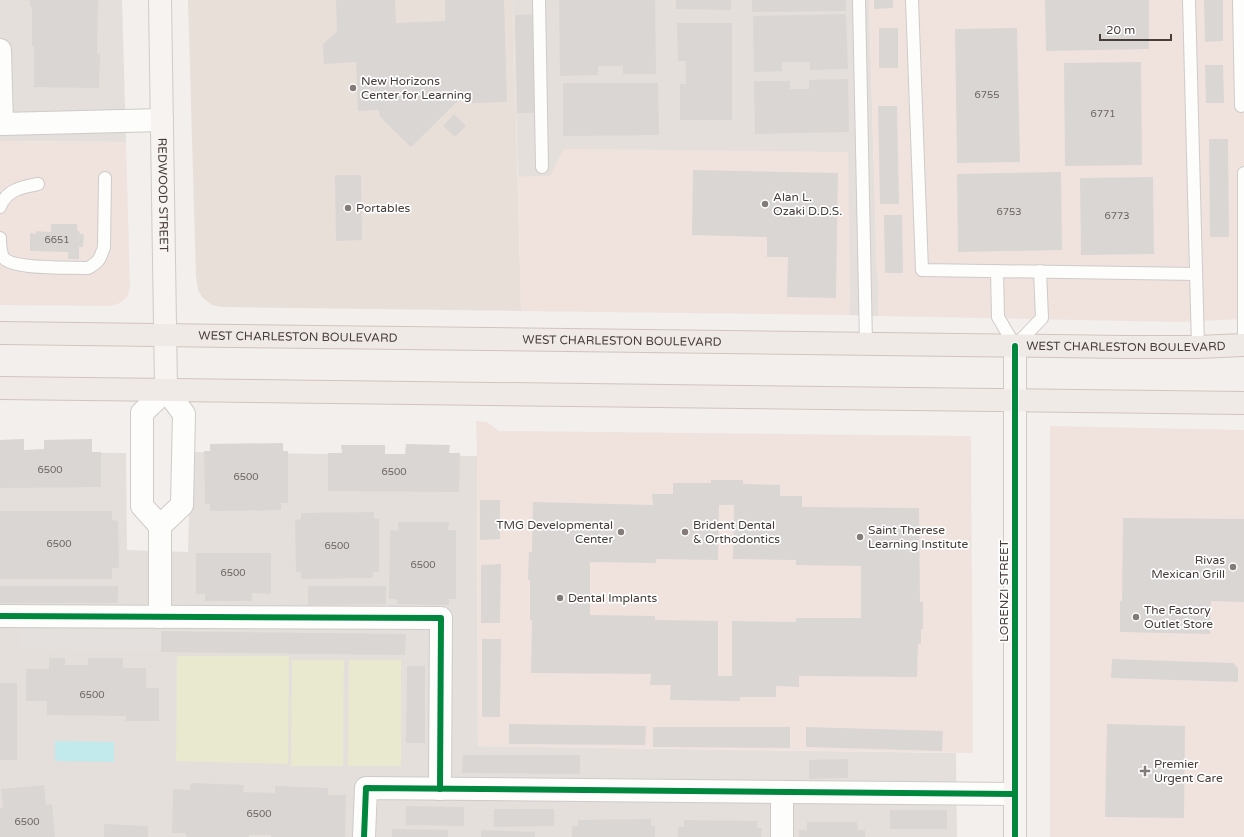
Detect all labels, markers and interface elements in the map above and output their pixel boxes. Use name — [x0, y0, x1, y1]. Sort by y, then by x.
scale bar — [1100, 16, 1171, 42]
text: 20 m — [1106, 23, 1135, 37]
place label: New Horizons Center for Learning — [361, 74, 472, 102]
marker: New Horizons Center for Learning — [348, 83, 358, 93]
house number: 6755 — [974, 89, 1000, 101]
house number: 6771 — [1090, 108, 1116, 120]
street label: REDWOOD STREET — [155, 138, 171, 253]
place label: Alan L. Ozaki D.D.S. — [773, 190, 842, 218]
marker: Alan L. Ozaki D.D.S. — [760, 199, 770, 209]
place label: Portables — [356, 201, 410, 215]
marker: Portables — [343, 203, 353, 213]
house number: 6753 — [996, 206, 1022, 218]
house number: 6773 — [1104, 210, 1130, 222]
house number: 6651 — [44, 234, 70, 246]
street label: WEST CHARLESTON BOULEVARD — [198, 328, 398, 345]
street label: WEST CHARLESTON BOULEVARD — [522, 332, 722, 349]
street label: WEST CHARLESTON BOULEVARD — [1026, 339, 1226, 354]
house number: 6500 — [37, 464, 63, 476]
house number: 6500 — [381, 466, 407, 478]
house number: 6500 — [233, 471, 259, 483]
place label: TMG Developmental Center — [496, 518, 613, 546]
place label: Brident Dental & Orthodontics — [693, 518, 780, 546]
place label: Saint Therese Learning Institute — [868, 523, 969, 551]
marker: TMG Developmental Center — [616, 527, 626, 537]
marker: Brident Dental & Orthodontics — [680, 527, 690, 537]
marker: Saint Therese Learning Institute — [855, 532, 865, 542]
house number: 6500 — [46, 538, 72, 550]
street label: LORENZI STREET — [997, 539, 1011, 642]
house number: 6500 — [324, 540, 350, 552]
place label: Rivas Mexican Grill — [1151, 553, 1225, 581]
house number: 6500 — [410, 559, 436, 571]
marker: Rivas Mexican Grill — [1228, 562, 1238, 572]
house number: 6500 — [220, 567, 246, 579]
place label: Dental Implants — [568, 591, 658, 605]
marker: Dental Implants — [555, 593, 565, 603]
place label: The Factory Outlet Store — [1144, 603, 1213, 631]
marker: The Factory Outlet Store — [1131, 612, 1141, 622]
house number: 6500 — [79, 689, 105, 701]
place label: Premier Urgent Care — [1154, 757, 1223, 785]
marker: Premier Urgent Care — [1139, 765, 1151, 777]
house number: 6500 — [246, 808, 272, 820]
house number: 6500 — [14, 816, 40, 828]

